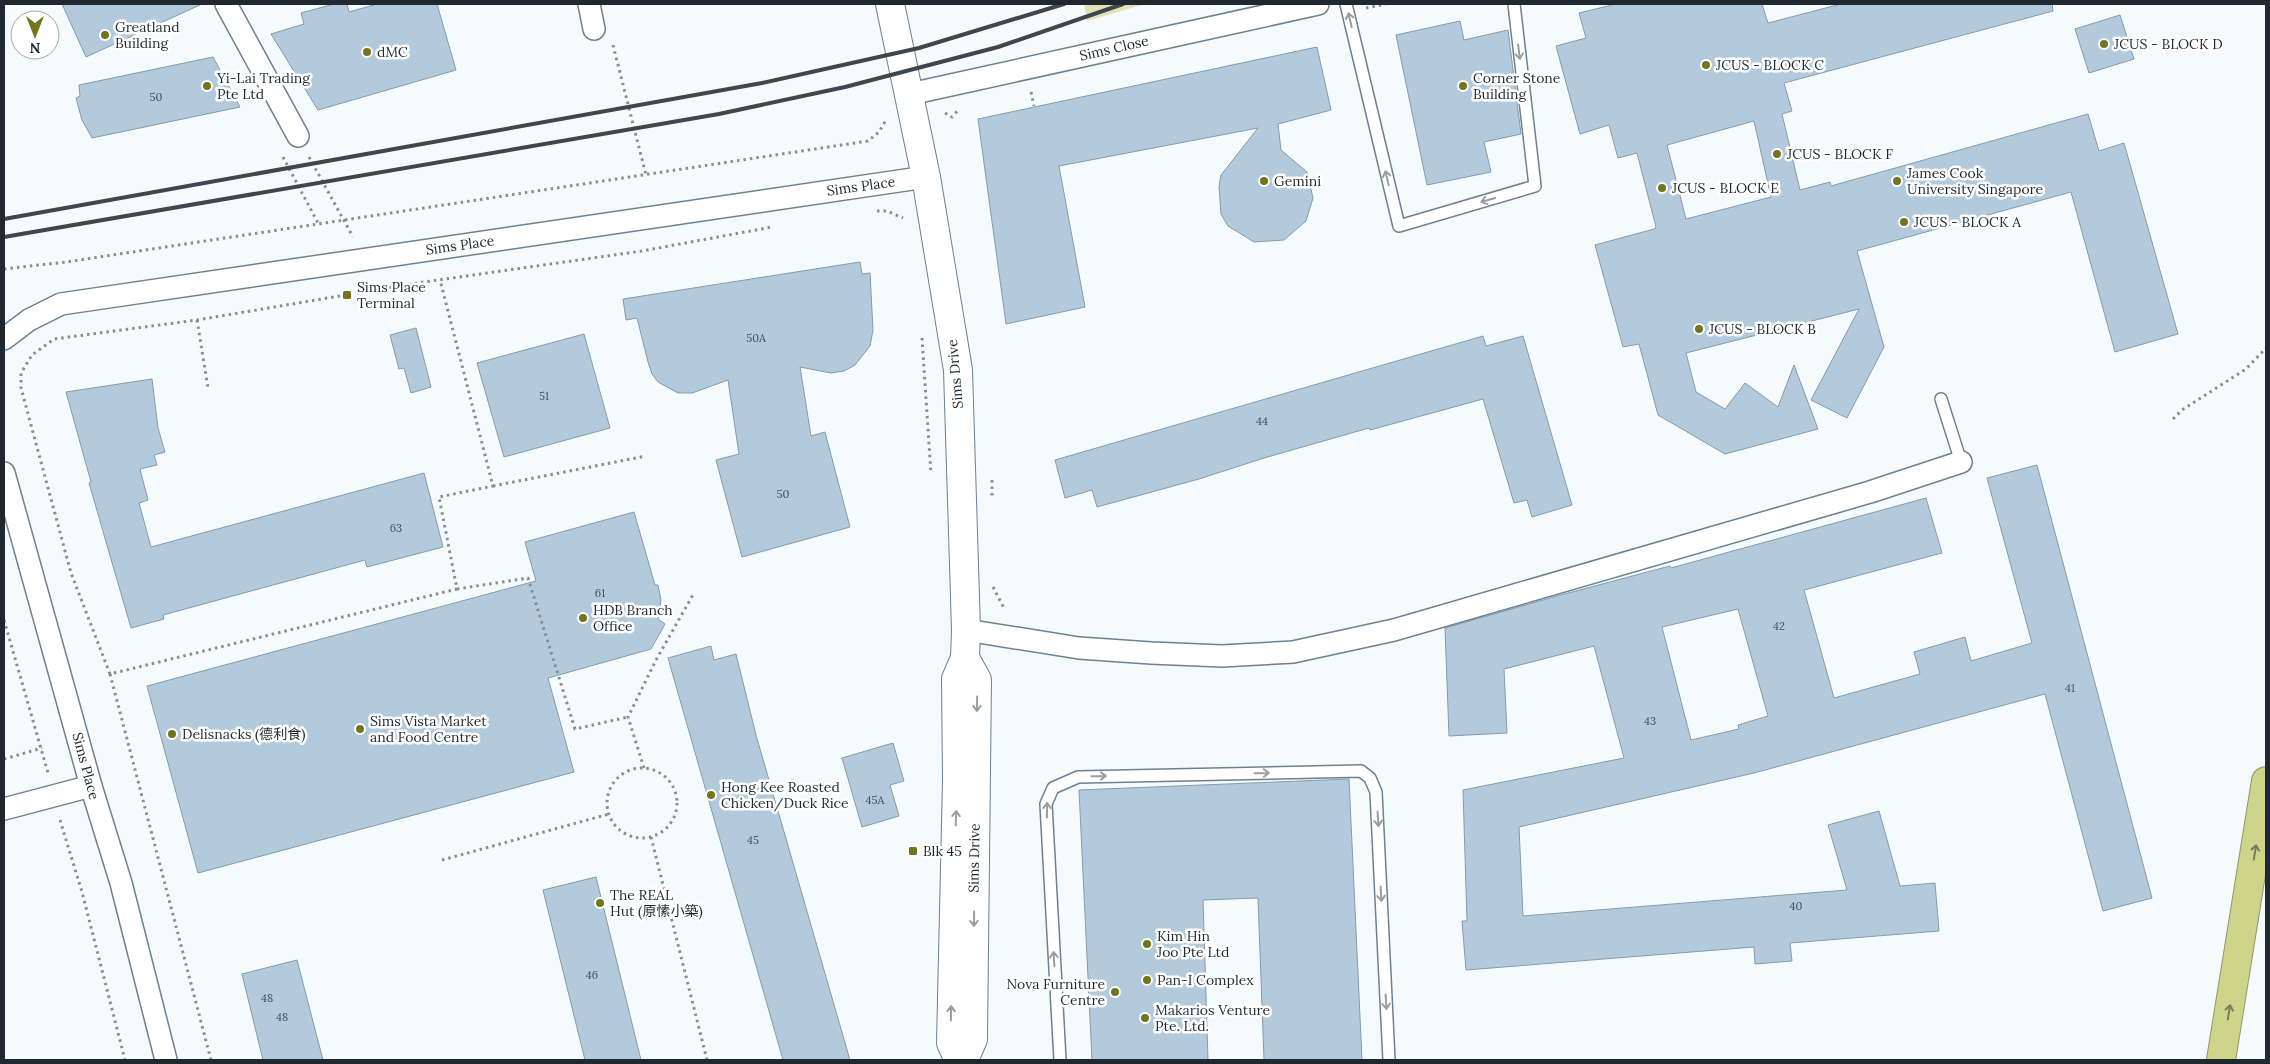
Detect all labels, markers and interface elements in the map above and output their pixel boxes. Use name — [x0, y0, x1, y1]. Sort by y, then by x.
north arrow — [10, 10, 60, 60]
one-way arrow — [1345, 13, 1354, 29]
place label: Greatland Building — [115, 18, 180, 52]
marker: Greatland Building — [99, 29, 111, 41]
street label: Sims Close — [1078, 31, 1151, 65]
place label: JCUS - BLOCK D — [2113, 35, 2223, 53]
marker: JCUS - BLOCK D — [2098, 38, 2110, 50]
text: N — [29, 39, 40, 57]
place label: dMC — [377, 43, 408, 61]
one-way arrow — [1514, 44, 1524, 60]
marker: dMC — [361, 46, 373, 58]
place label: JCUS - BLOCK C — [1715, 56, 1824, 74]
marker: JCUS - BLOCK C — [1700, 59, 1712, 71]
place label: Yi-Lai Trading Pte Ltd — [216, 69, 310, 103]
place label: Corner Stone Building — [1473, 69, 1561, 103]
marker: Yi-Lai Trading Pte Ltd — [201, 80, 213, 92]
marker: Corner Stone Building — [1457, 80, 1469, 92]
house number: 50 — [150, 90, 163, 104]
place label: JCUS - BLOCK F — [1786, 145, 1893, 163]
marker: JCUS - BLOCK F — [1771, 148, 1783, 160]
place label: James Cook University Singapore — [1906, 164, 2044, 198]
one-way arrow — [1382, 171, 1391, 187]
street label: Sims Place — [826, 172, 897, 200]
place label: Gemini — [1274, 172, 1321, 190]
marker: Gemini — [1258, 175, 1270, 187]
marker: James Cook University Singapore — [1891, 175, 1903, 187]
place label: JCUS - BLOCK E — [1671, 179, 1779, 197]
marker: JCUS - BLOCK E — [1656, 182, 1668, 194]
one-way arrow — [1481, 195, 1497, 205]
place label: JCUS - BLOCK A — [1913, 213, 2021, 231]
marker: JCUS - BLOCK A — [1898, 216, 1910, 228]
street label: Sims Place — [425, 231, 496, 259]
place label: Sims Place Terminal — [357, 278, 426, 312]
marker: Sims Place Terminal — [341, 289, 353, 301]
place label: JCUS - BLOCK B — [1708, 320, 1816, 338]
marker: JCUS - BLOCK B — [1693, 323, 1705, 335]
house number: 50A — [746, 331, 767, 345]
street label: Sims Drive — [943, 338, 967, 409]
house number: 51 — [539, 389, 549, 403]
house number: 44 — [1256, 414, 1268, 428]
house number: 50 — [777, 487, 790, 501]
house number: 63 — [390, 521, 402, 535]
house number: 61 — [595, 586, 605, 600]
place label: HDB Branch Office — [593, 601, 673, 635]
marker: HDB Branch Office — [577, 612, 589, 624]
house number: 42 — [1773, 619, 1785, 633]
house number: 41 — [2065, 681, 2075, 695]
one-way arrow — [972, 695, 981, 711]
place label: Sims Vista Market and Food Centre — [370, 712, 487, 746]
house number: 43 — [1644, 714, 1656, 728]
marker: Sims Vista Market and Food Centre — [354, 723, 366, 735]
place label: Delisnacks (德利食) — [182, 725, 306, 743]
marker: Delisnacks (德利食) — [166, 728, 178, 740]
street label: Sims Place — [68, 730, 104, 802]
one-way arrow — [1253, 768, 1269, 778]
one-way arrow — [1091, 772, 1107, 781]
place label: Hong Kee Roasted Chicken/Duck Rice — [721, 778, 849, 812]
marker: Hong Kee Roasted Chicken/Duck Rice — [705, 789, 717, 801]
house number: 45A — [866, 793, 886, 807]
one-way arrow — [1042, 803, 1051, 819]
one-way arrow — [951, 810, 960, 826]
one-way arrow — [1373, 810, 1382, 826]
street label: Sims Drive — [964, 823, 984, 893]
house number: 45 — [747, 833, 759, 847]
place label: Blk 45 — [923, 842, 962, 860]
one-way arrow — [2250, 844, 2260, 860]
marker: Blk 45 — [907, 845, 919, 857]
one-way arrow — [1377, 885, 1386, 901]
place label: The REAL Hut (原愫小築) — [610, 886, 703, 920]
marker: The REAL Hut (原愫小築) — [594, 897, 606, 909]
house number: 40 — [1790, 899, 1803, 913]
one-way arrow — [969, 910, 978, 926]
place label: Kim Hin Joo Pte Ltd — [1156, 927, 1229, 961]
marker: Kim Hin Joo Pte Ltd — [1141, 938, 1153, 950]
one-way arrow — [1050, 951, 1059, 967]
house number: 46 — [586, 968, 598, 982]
place label: Pan-I Complex — [1157, 971, 1254, 989]
marker: Pan-I Complex — [1141, 974, 1153, 986]
place label: Nova Furniture Centre — [1007, 975, 1105, 1009]
marker: Nova Furniture Centre — [1109, 986, 1121, 998]
house number: 48 — [261, 991, 273, 1005]
one-way arrow — [1382, 993, 1391, 1009]
place label: Makarios Venture Pte. Ltd. — [1155, 1001, 1270, 1035]
one-way arrow — [2224, 1005, 2234, 1021]
one-way arrow — [946, 1006, 956, 1022]
house number: 48 — [276, 1010, 288, 1024]
marker: Makarios Venture Pte. Ltd. — [1139, 1012, 1151, 1024]

